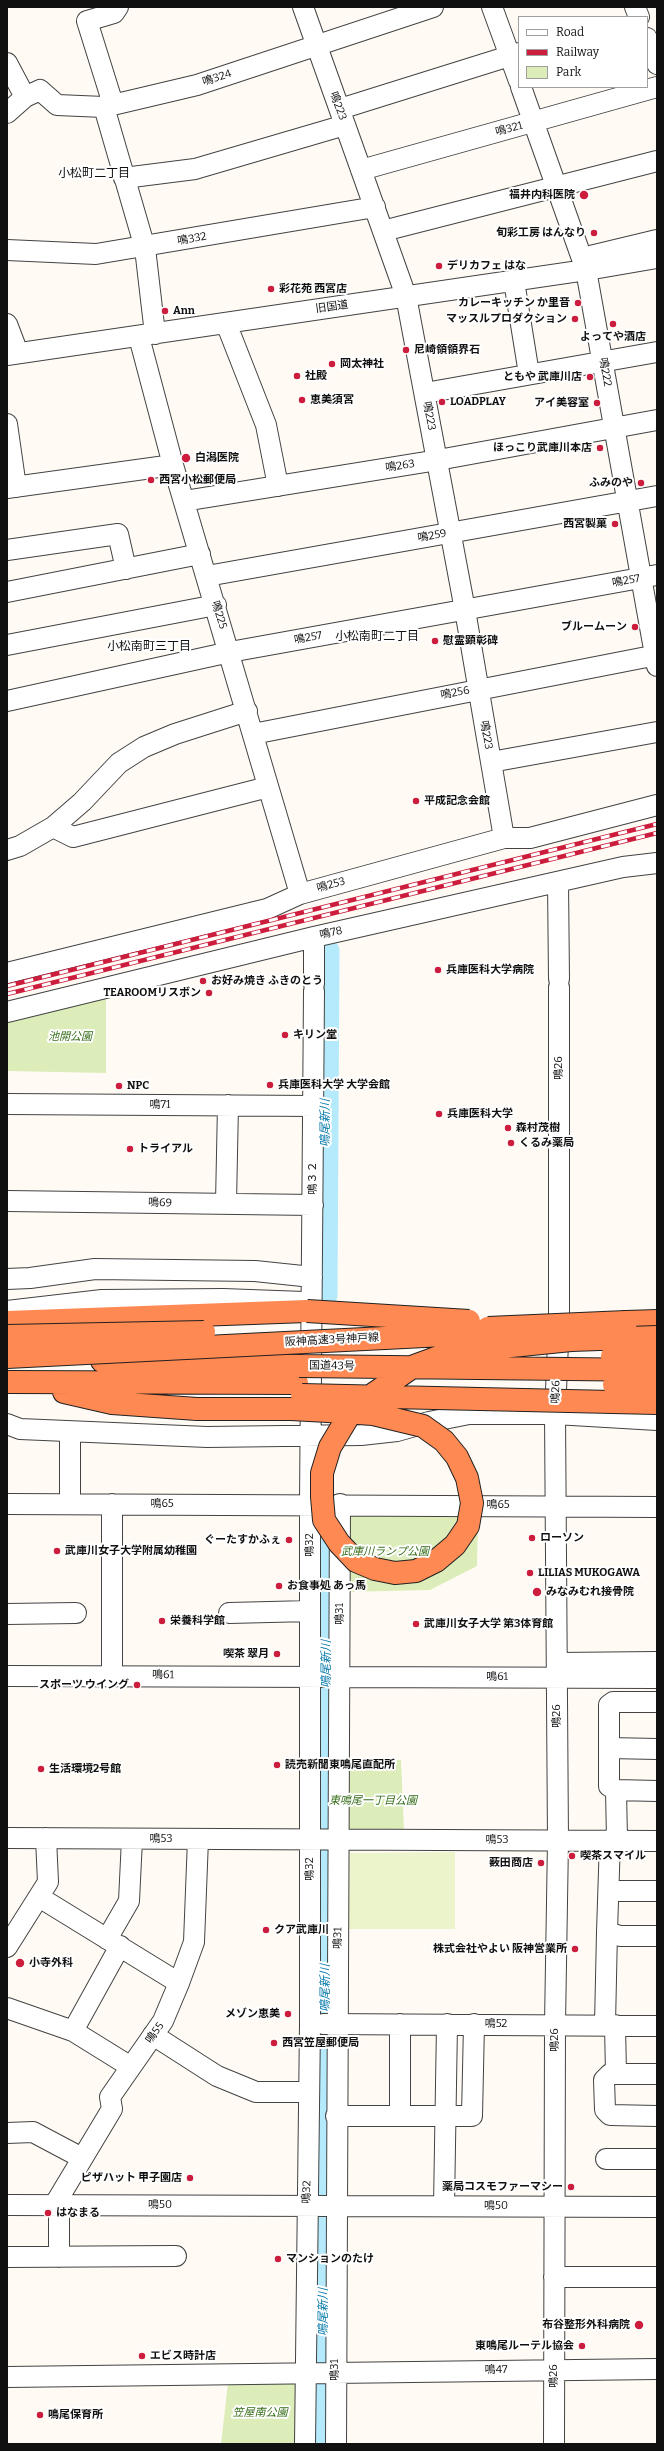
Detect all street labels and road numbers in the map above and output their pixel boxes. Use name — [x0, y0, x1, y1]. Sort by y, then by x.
street label: 鳴324 — [201, 67, 233, 89]
street label: 鳴223 — [327, 90, 349, 122]
street label: 鳴321 — [494, 119, 524, 139]
street label: 鳴332 — [176, 230, 208, 248]
street label: 旧国道 — [315, 298, 349, 316]
street label: 鳴222 — [596, 357, 614, 387]
street label: 鳴223 — [420, 400, 438, 432]
street label: 鳴263 — [384, 457, 416, 475]
street label: 鳴259 — [416, 527, 448, 545]
street label: 鳴257 — [611, 572, 641, 590]
street label: 鳴225 — [208, 599, 230, 631]
street label: 鳴257 — [293, 629, 323, 647]
street label: 鳴256 — [439, 684, 471, 702]
street label: 鳴223 — [477, 719, 495, 751]
street label: 鳴253 — [315, 875, 347, 895]
street label: 鳴78 — [318, 924, 344, 942]
street label: 鳴26 — [552, 1056, 566, 1080]
street label: 鳴71 — [149, 1098, 171, 1112]
street label: 鳴３２ — [306, 1162, 320, 1194]
street label: 鳴69 — [148, 1196, 172, 1210]
street label: 阪神高速3号神戸線 — [285, 1331, 379, 1349]
street label: 国道43号 — [309, 1359, 355, 1373]
street label: 鳴26 — [549, 1380, 563, 1404]
street label: 鳴65 — [150, 1497, 174, 1511]
street label: 鳴65 — [486, 1498, 510, 1512]
street label: 鳴32 — [303, 1533, 317, 1557]
street label: 鳴31 — [333, 1603, 347, 1625]
street label: 鳴61 — [152, 1668, 174, 1682]
street label: 鳴61 — [486, 1670, 508, 1684]
street label: 鳴26 — [550, 1704, 564, 1728]
street label: 鳴53 — [150, 1832, 172, 1846]
street label: 鳴53 — [486, 1833, 508, 1847]
street label: 鳴32 — [303, 1857, 317, 1881]
street label: 鳴31 — [331, 1927, 345, 1949]
street label: 鳴52 — [485, 2017, 507, 2031]
street label: 鳴55 — [143, 2020, 167, 2046]
street label: 鳴26 — [548, 2028, 562, 2052]
street label: 鳴32 — [300, 2180, 314, 2204]
street label: 鳴50 — [148, 2198, 172, 2212]
street label: 鳴50 — [484, 2199, 508, 2213]
street label: 鳴31 — [328, 2359, 342, 2381]
street label: 鳴47 — [484, 2363, 508, 2377]
street label: 鳴26 — [547, 2364, 561, 2388]

